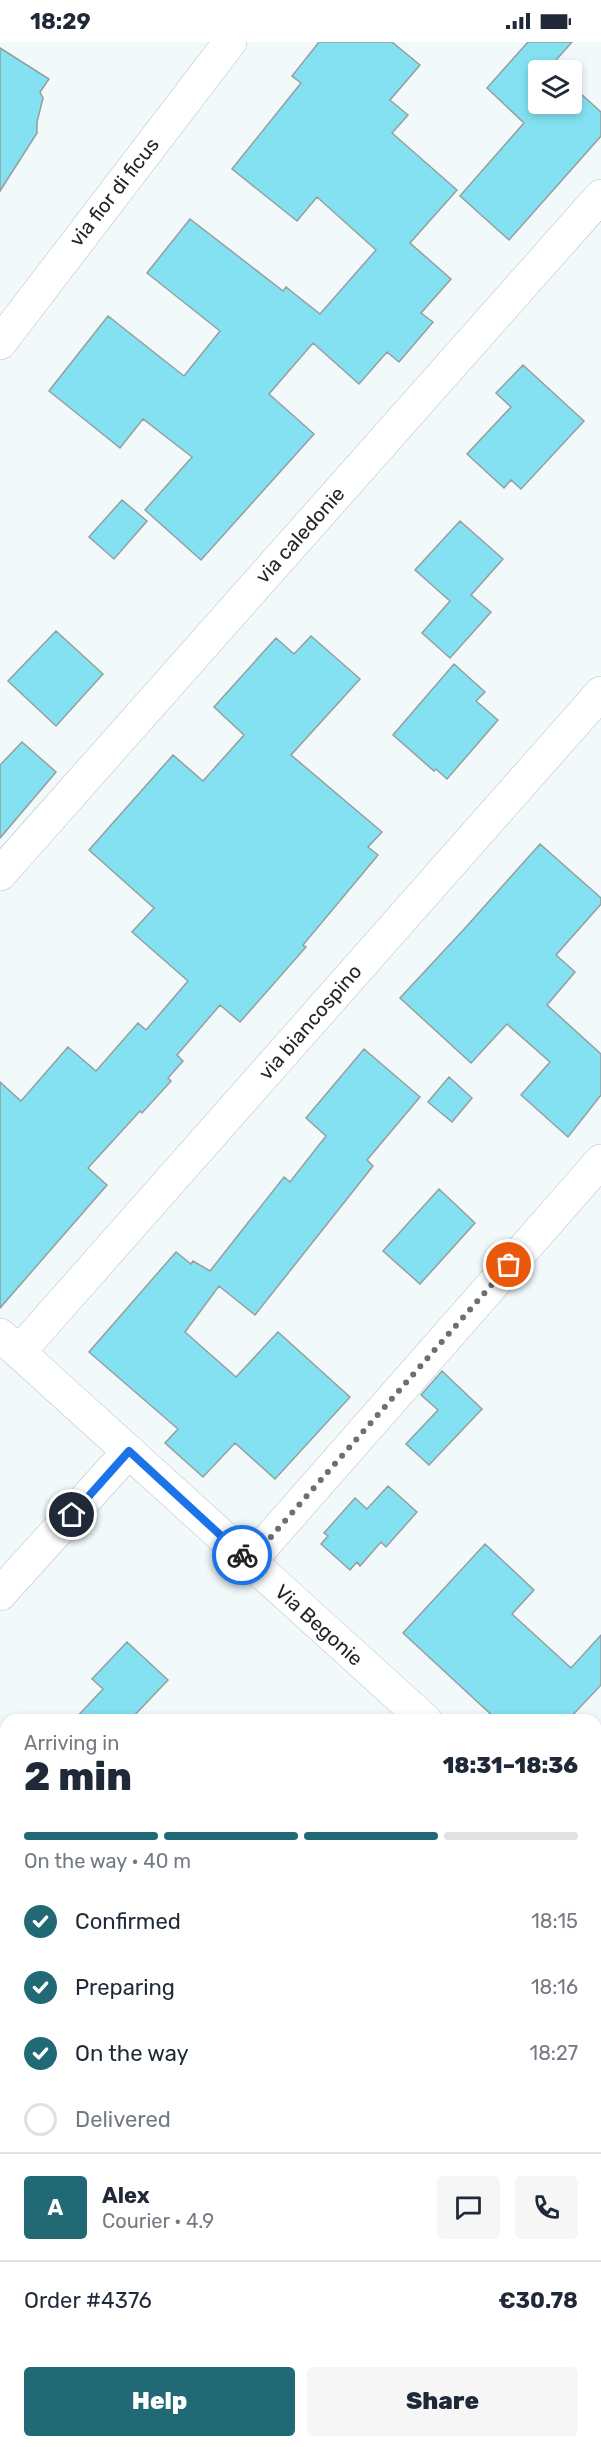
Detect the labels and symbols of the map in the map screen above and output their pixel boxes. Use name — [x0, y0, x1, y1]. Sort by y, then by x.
street label: via fior di ficus — [64, 133, 164, 251]
street label: via caledonie — [250, 482, 350, 588]
street label: via biancospino — [253, 959, 367, 1085]
pin — [483, 1239, 534, 1290]
pin — [46, 1489, 97, 1540]
courier — [212, 1525, 272, 1585]
street label: Via Begonie — [270, 1579, 368, 1671]

